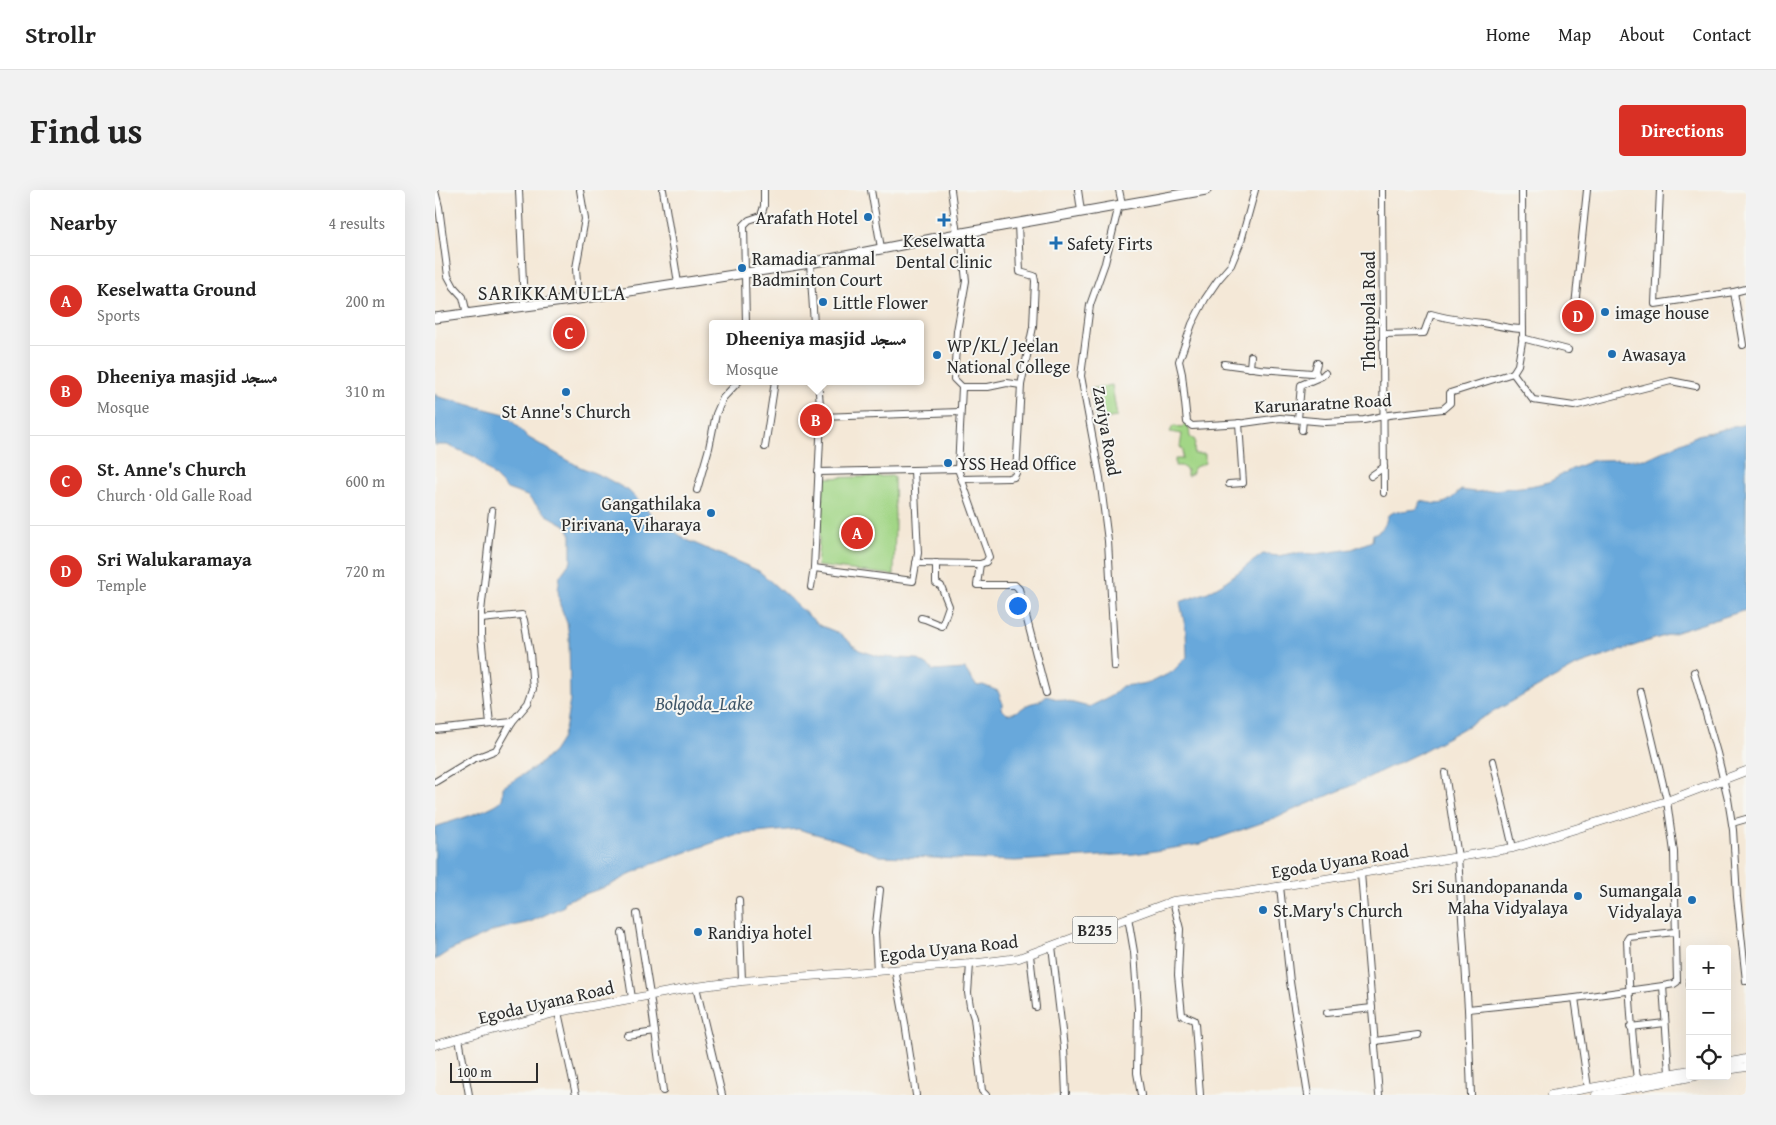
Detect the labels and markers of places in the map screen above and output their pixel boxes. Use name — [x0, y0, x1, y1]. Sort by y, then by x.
place label: Arafath Hotel — [756, 204, 858, 231]
marker: Arafath Hotel — [862, 211, 874, 223]
marker: Keselwatta Dental Clinic — [937, 213, 951, 227]
place label: Keselwatta Dental Clinic — [896, 227, 992, 275]
place label: Safety Firts — [1067, 230, 1153, 257]
marker: Safety Firts — [1049, 236, 1063, 250]
place label: Ramadia ranmal Badminton Court — [752, 245, 883, 293]
marker: Ramadia ranmal Badminton Court — [736, 262, 748, 274]
place label: Little Flower — [833, 289, 929, 316]
marker: Little Flower — [817, 296, 829, 308]
pin: D — [1562, 297, 1594, 335]
place label: image house — [1615, 299, 1709, 326]
marker: image house — [1599, 306, 1611, 318]
pin: C — [553, 314, 585, 352]
place label: WP/KL/ Jeelan National College — [947, 332, 1070, 380]
place label: Awasaya — [1622, 341, 1687, 368]
marker: Awasaya — [1606, 348, 1618, 360]
marker: WP/KL/ Jeelan National College — [931, 349, 943, 361]
marker: St Anne's Church — [560, 386, 572, 398]
place label: St Anne's Church — [501, 398, 631, 425]
pin: B — [800, 401, 832, 439]
place label: YSS Head Office — [958, 450, 1076, 477]
marker: YSS Head Office — [942, 457, 954, 469]
place label: Gangathilaka Pirivana, Viharaya — [561, 490, 701, 538]
marker: Gangathilaka Pirivana, Viharaya — [705, 507, 717, 519]
pin: A — [841, 514, 873, 552]
place label: Sri Sunandopananda Maha Vidyalaya — [1412, 873, 1568, 921]
place label: Sumangala Vidyalaya — [1599, 877, 1682, 925]
marker: Sri Sunandopananda Maha Vidyalaya — [1572, 890, 1584, 902]
marker: Sumangala Vidyalaya — [1686, 894, 1698, 906]
place label: St.Mary's Church — [1273, 897, 1403, 924]
marker: St.Mary's Church — [1257, 904, 1269, 916]
place label: Randiya hotel — [708, 919, 812, 946]
marker: Randiya hotel — [692, 926, 704, 938]

